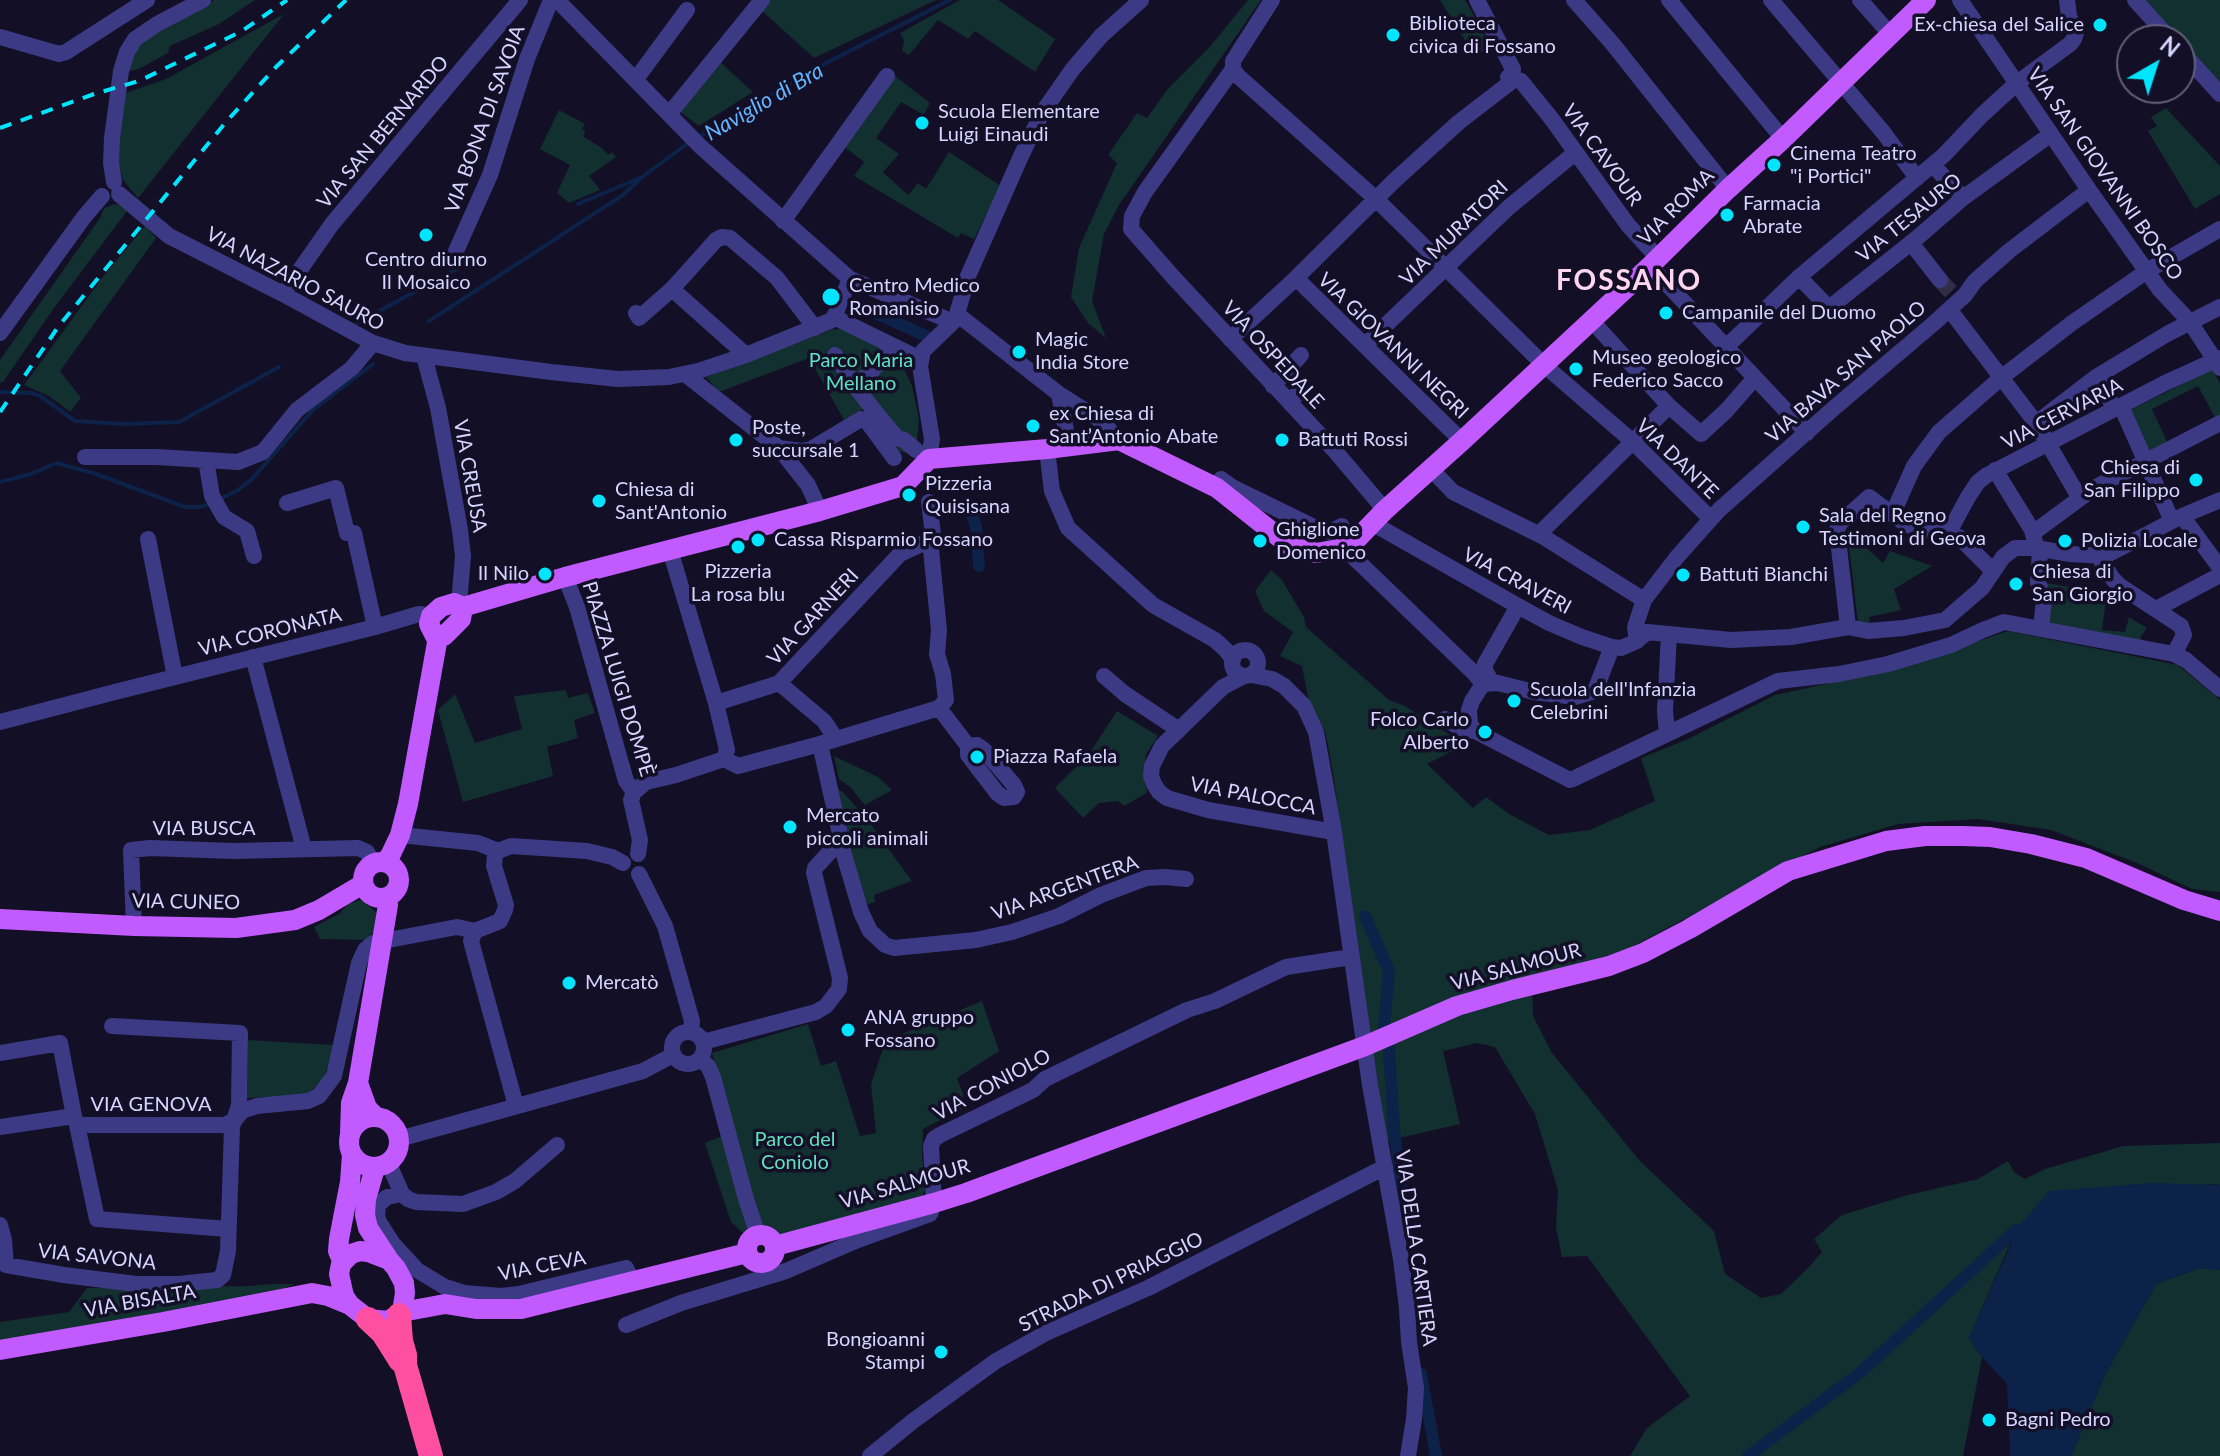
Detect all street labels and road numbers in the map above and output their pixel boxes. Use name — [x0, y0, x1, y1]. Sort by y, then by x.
street label: VIA BONA DI SAVOIA — [440, 22, 530, 216]
street label: VIA SAN BERNARDO — [312, 51, 454, 213]
street label: VIA SAN GIOVANNI BOSCO — [2022, 63, 2188, 285]
street label: VIA CAVOUR — [1557, 99, 1647, 211]
street label: VIA ROMA — [1633, 164, 1719, 250]
street label: VIA TESAURO — [1852, 168, 1966, 268]
street label: VIA MURATORI — [1395, 175, 1513, 291]
street label: VIA NAZARIO SAURO — [202, 222, 388, 336]
street label: VIA GIOVANNI NEGRI — [1313, 268, 1473, 424]
street label: VIA OSPEDALE — [1217, 296, 1329, 414]
street label: VIA BAVA SAN PAOLO — [1761, 296, 1931, 448]
street label: VIA CERVARIA — [1998, 373, 2126, 455]
street label: VIA DANTE — [1631, 414, 1723, 504]
street label: VIA CREUSA — [448, 418, 492, 534]
street label: VIA CRAVERI — [1459, 542, 1575, 620]
street label: VIA GARNERI — [762, 564, 864, 670]
street label: PIAZZA LUIGI DOMPÈ — [577, 579, 659, 779]
street label: VIA CORONATA — [196, 603, 344, 661]
street label: VIA PALOCCA — [1188, 772, 1318, 820]
street label: VIA BUSCA — [152, 817, 256, 841]
street label: VIA ARGENTERA — [988, 850, 1142, 926]
street label: VIA CUNEO — [132, 889, 240, 915]
street label: VIA SALMOUR — [1448, 938, 1584, 996]
street label: VIA CONIOLO — [929, 1044, 1055, 1126]
street label: VIA GENOVA — [91, 1093, 211, 1117]
street label: VIA DELLA CARTIERA — [1390, 1148, 1442, 1348]
street label: VIA SALMOUR — [837, 1154, 973, 1214]
street label: STRADA DI PRIAGGIO — [1015, 1227, 1207, 1337]
street label: VIA SAVONA — [37, 1239, 157, 1275]
street label: VIA CEVA — [496, 1246, 588, 1286]
street label: VIA BISALTA — [82, 1279, 198, 1323]

